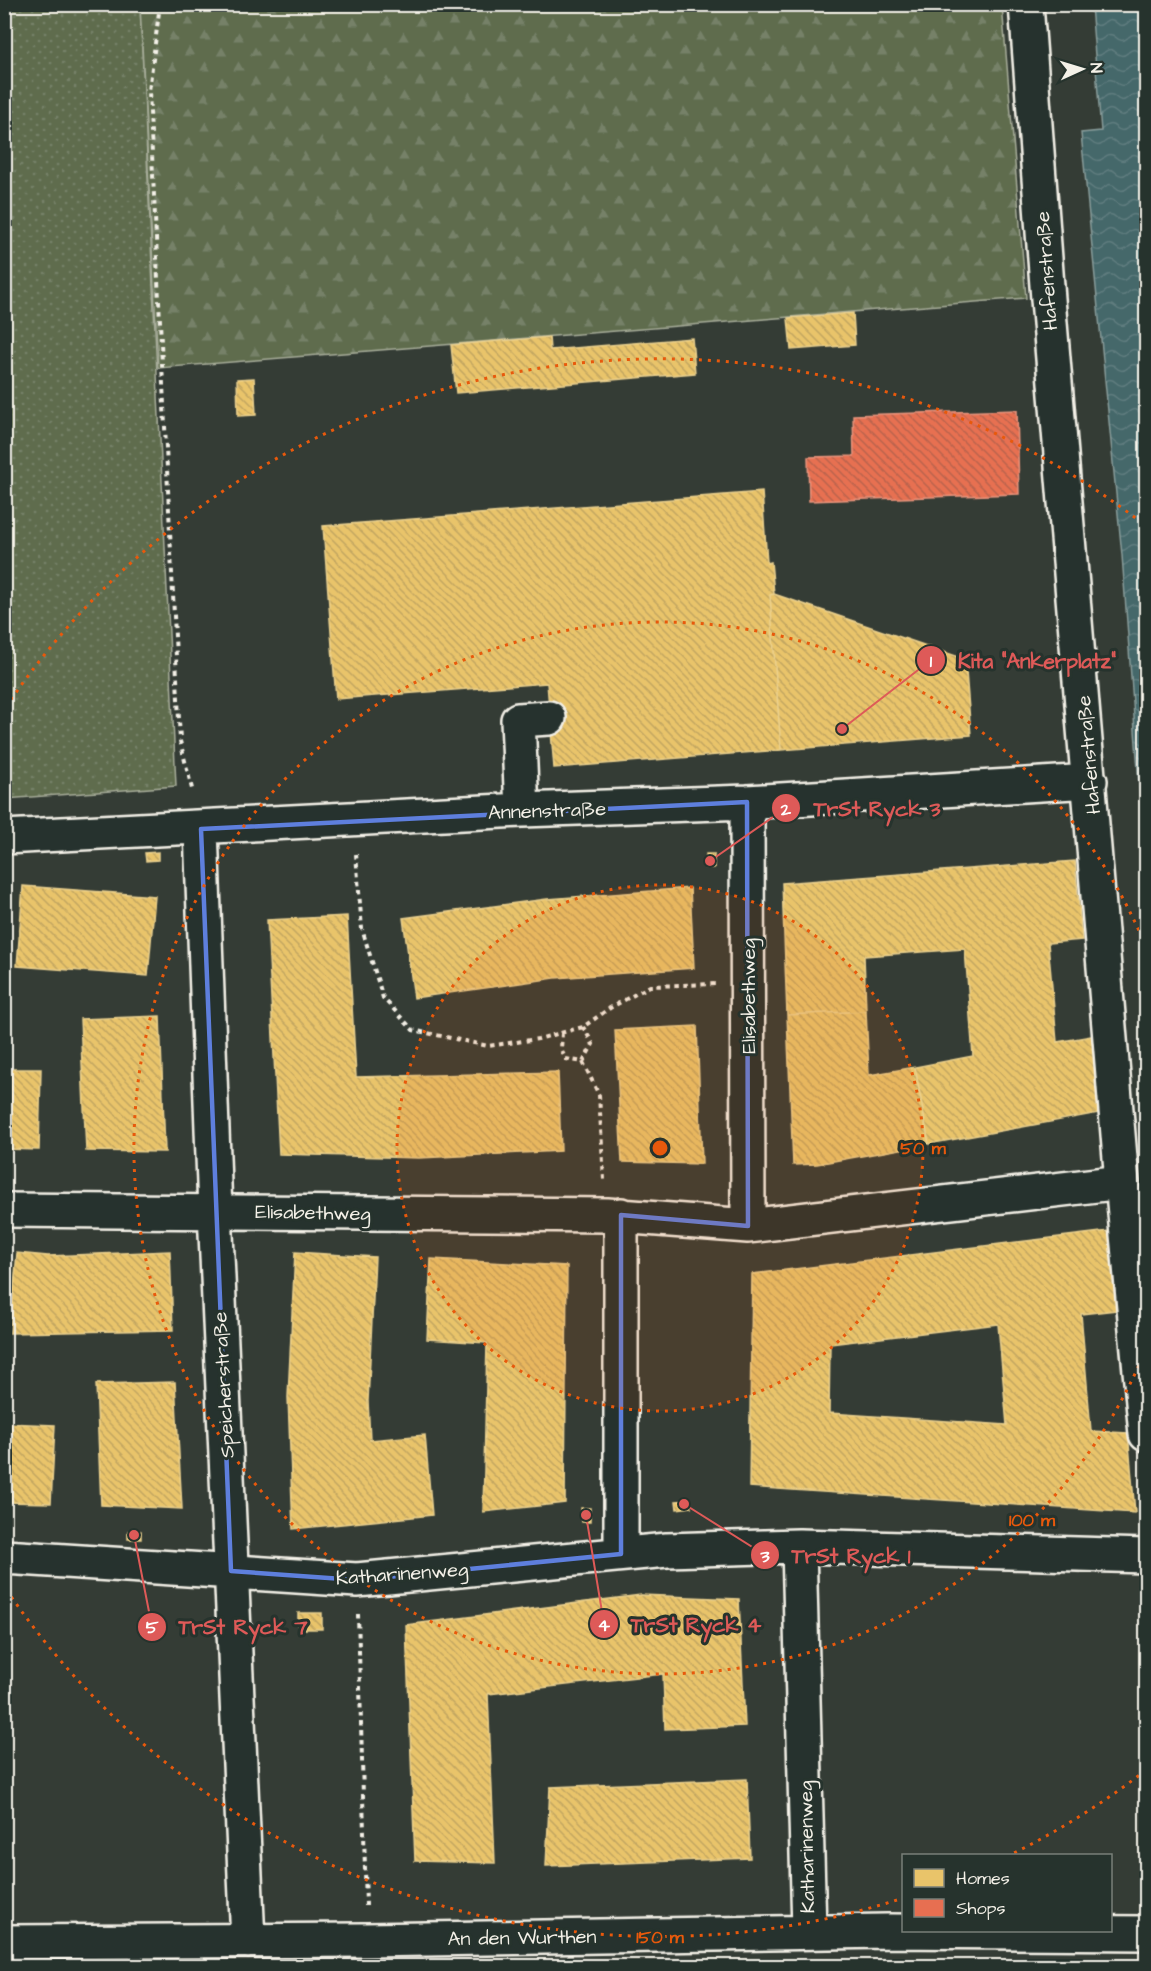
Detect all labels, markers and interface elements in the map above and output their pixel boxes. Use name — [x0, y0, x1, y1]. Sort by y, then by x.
north arrow — [1052, 39, 1112, 99]
text: N — [1085, 62, 1107, 74]
street label: Hafenstraße — [1029, 210, 1065, 331]
callout: Kita "Ankerplatz" — [916, 641, 1128, 680]
text: Kita "Ankerplatz" — [958, 647, 1116, 677]
text: 1 — [930, 649, 933, 674]
street label: Hafenstraße — [1070, 694, 1108, 816]
callout: TrSt Ryck 3 — [771, 789, 952, 828]
street label: Annenstraße — [488, 795, 607, 827]
text: TrSt Ryck 3 — [813, 795, 941, 827]
text: 2 — [780, 797, 792, 822]
street label: Elisabethweg — [735, 938, 764, 1054]
text: 50 m — [900, 1136, 947, 1161]
centre of rings — [650, 1138, 670, 1158]
street label: Elisabethweg — [255, 1198, 371, 1229]
street label: Speicherstraße — [206, 1311, 242, 1459]
text: 100 m — [1009, 1508, 1056, 1533]
callout: TrSt Ryck 1 — [750, 1536, 923, 1575]
text: TrSt Ryck 1 — [791, 1542, 911, 1574]
text: 3 — [759, 1544, 770, 1569]
street label: Katharinenweg — [335, 1555, 469, 1594]
callout: TrSt Ryck 4 — [589, 1605, 773, 1644]
callout: TrSt Ryck 7 — [137, 1607, 320, 1646]
text: TrSt Ryck 4 — [630, 1611, 762, 1643]
text: TrSt Ryck 7 — [177, 1613, 308, 1645]
text: 4 — [598, 1613, 611, 1638]
text: 5 — [146, 1615, 159, 1640]
street label: Katharinenweg — [792, 1780, 823, 1914]
legend — [902, 1854, 1112, 1932]
text: Homes — [956, 1866, 1010, 1891]
text: Shops — [956, 1896, 1006, 1921]
street label: An den Wurthen — [447, 1923, 597, 1953]
text: 150 m — [636, 1925, 685, 1950]

